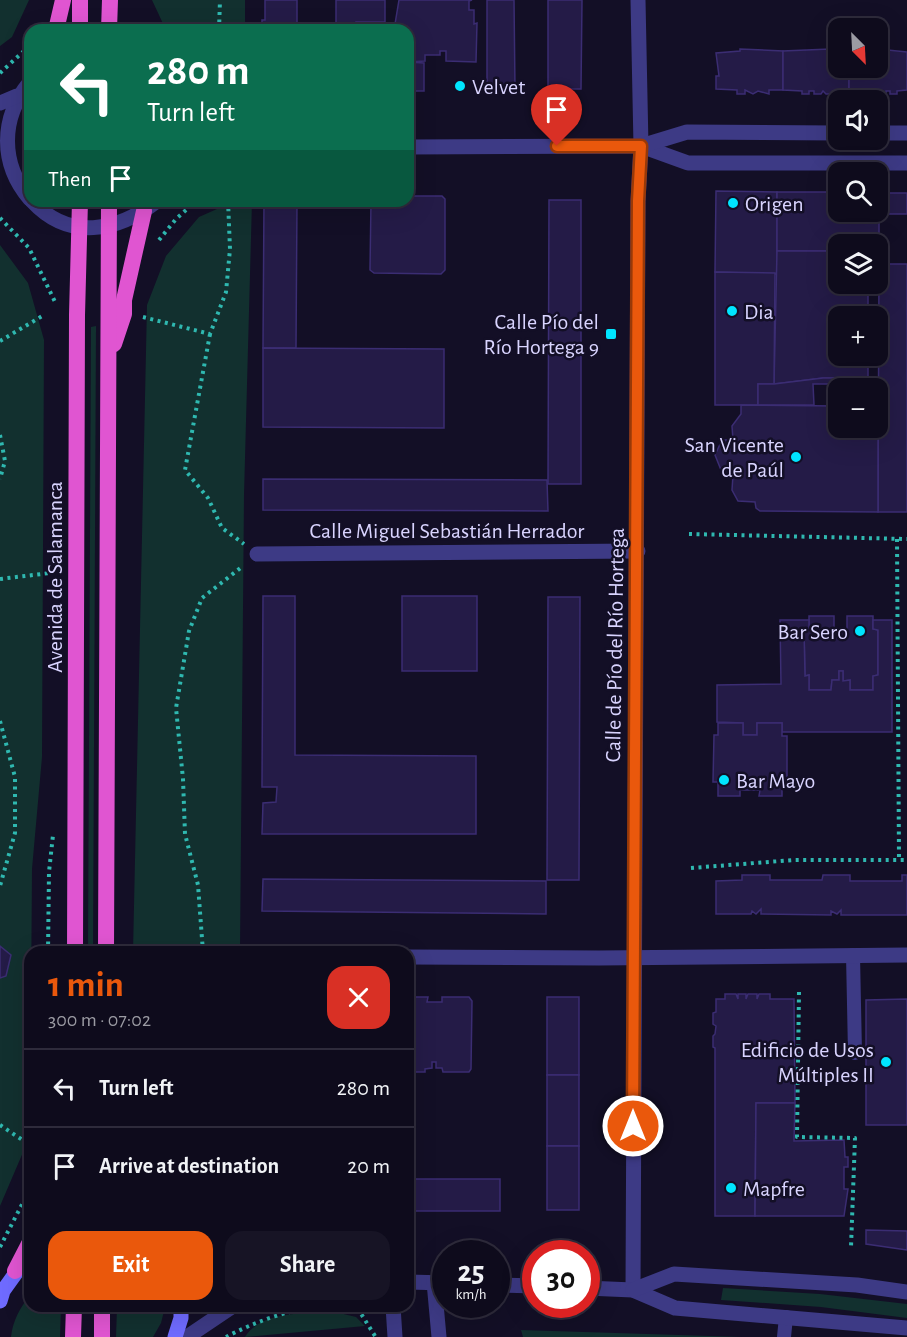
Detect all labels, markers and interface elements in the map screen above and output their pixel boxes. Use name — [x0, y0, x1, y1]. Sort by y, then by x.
north arrow — [828, 18, 888, 78]
map controls — [828, 18, 888, 438]
icon: left — [48, 48, 126, 126]
text: 280 m — [147, 50, 250, 92]
place label: Velvet — [472, 76, 525, 98]
marker: Velvet — [453, 79, 467, 93]
pin — [531, 84, 582, 146]
button: sound — [828, 90, 888, 150]
icon: arrive — [540, 93, 573, 126]
text: Turn left — [147, 99, 235, 126]
icon: arrive — [104, 162, 137, 195]
button: search — [828, 162, 888, 222]
text: Then — [48, 168, 92, 190]
place label: Origen — [745, 193, 804, 215]
marker: Origen — [726, 196, 740, 210]
button: layers — [828, 234, 888, 294]
place label: Dia — [744, 301, 774, 323]
marker: Dia — [725, 304, 739, 318]
button: + — [828, 306, 888, 366]
place label: Calle Pío del Río Hortega 9 — [484, 311, 599, 358]
marker: Calle Pío del Río Hortega 9 — [604, 327, 618, 341]
button: − — [828, 378, 888, 438]
place label: San Vicente de Paúl — [685, 434, 784, 481]
marker: San Vicente de Paúl — [789, 450, 803, 464]
street label: Avenida de Salamanca — [44, 481, 66, 673]
street label: Calle Miguel Sebastián Herrador — [310, 520, 584, 542]
street label: Calle de Pío del Río Hortega — [602, 527, 628, 763]
place label: Bar Sero — [778, 621, 848, 643]
marker: Bar Sero — [853, 624, 867, 638]
place label: Bar Mayo — [736, 770, 815, 792]
marker: Bar Mayo — [717, 773, 731, 787]
button: close — [327, 966, 390, 1029]
text: 1 min — [48, 967, 124, 1003]
text: 300 m · 07:02 — [48, 1010, 151, 1030]
place label: Edificio de Usos Múltiples II — [741, 1039, 874, 1086]
marker: Edificio de Usos Múltiples II — [879, 1055, 893, 1069]
icon: left — [48, 1072, 81, 1105]
text: Turn left — [99, 1077, 173, 1099]
text: 280 m — [337, 1077, 390, 1099]
position arrow — [601, 1094, 665, 1158]
icon: arrive — [48, 1150, 81, 1183]
text: Arrive at destination — [99, 1155, 279, 1177]
text: 20 m — [347, 1155, 390, 1177]
place label: Mapfre — [743, 1178, 805, 1200]
marker: Mapfre — [724, 1181, 738, 1195]
button: Exit — [48, 1231, 213, 1300]
button: Share — [225, 1231, 390, 1300]
speed limit sign: 30 — [522, 1240, 600, 1318]
text: 25 — [457, 1257, 485, 1287]
text: km/h — [456, 1287, 486, 1302]

